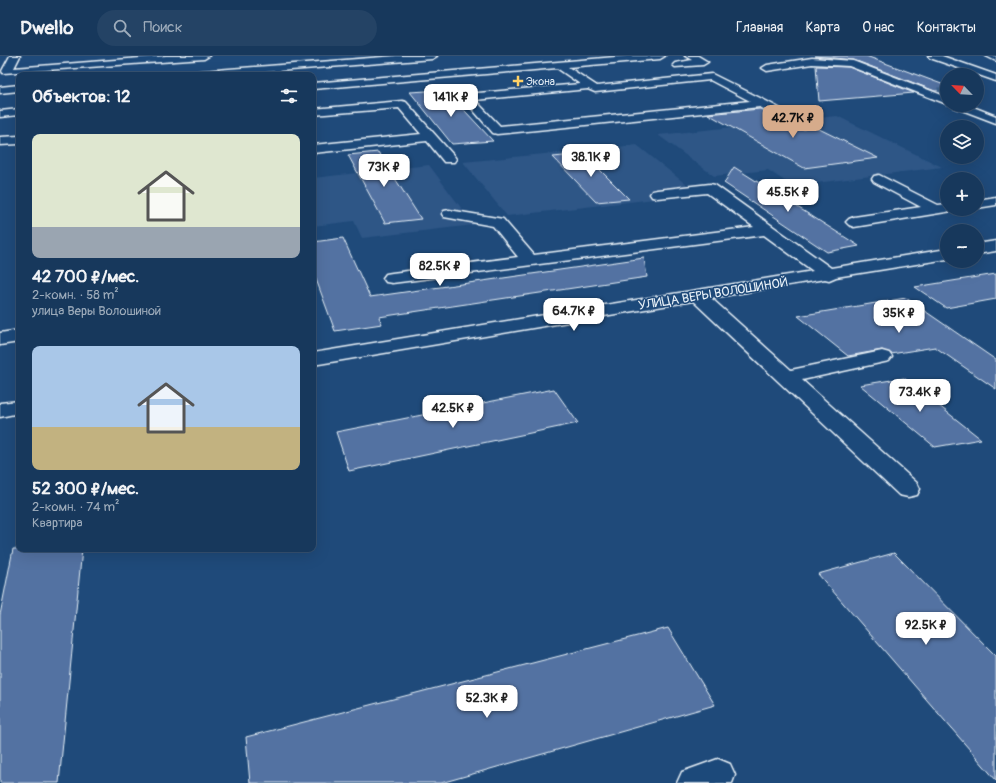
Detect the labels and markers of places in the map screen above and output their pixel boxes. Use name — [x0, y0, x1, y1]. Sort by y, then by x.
place label: Экона — [526, 75, 555, 88]
marker: Экона — [513, 76, 523, 86]
pin: 141K ₽ — [418, 84, 484, 118]
pin: 42.7K ₽ — [756, 105, 830, 139]
pin: 38.1K ₽ — [554, 144, 628, 178]
pin: 73K ₽ — [356, 154, 412, 188]
pin: 45.5K ₽ — [751, 179, 825, 213]
pin: 82.5K ₽ — [403, 253, 477, 287]
pin: 64.7K ₽ — [537, 298, 611, 332]
pin: 35K ₽ — [871, 300, 927, 334]
pin: 73.4K ₽ — [883, 379, 957, 413]
pin: 42.5K ₽ — [416, 395, 490, 429]
pin: 92.5K ₽ — [889, 612, 963, 646]
pin: 52.3K ₽ — [450, 685, 524, 719]

